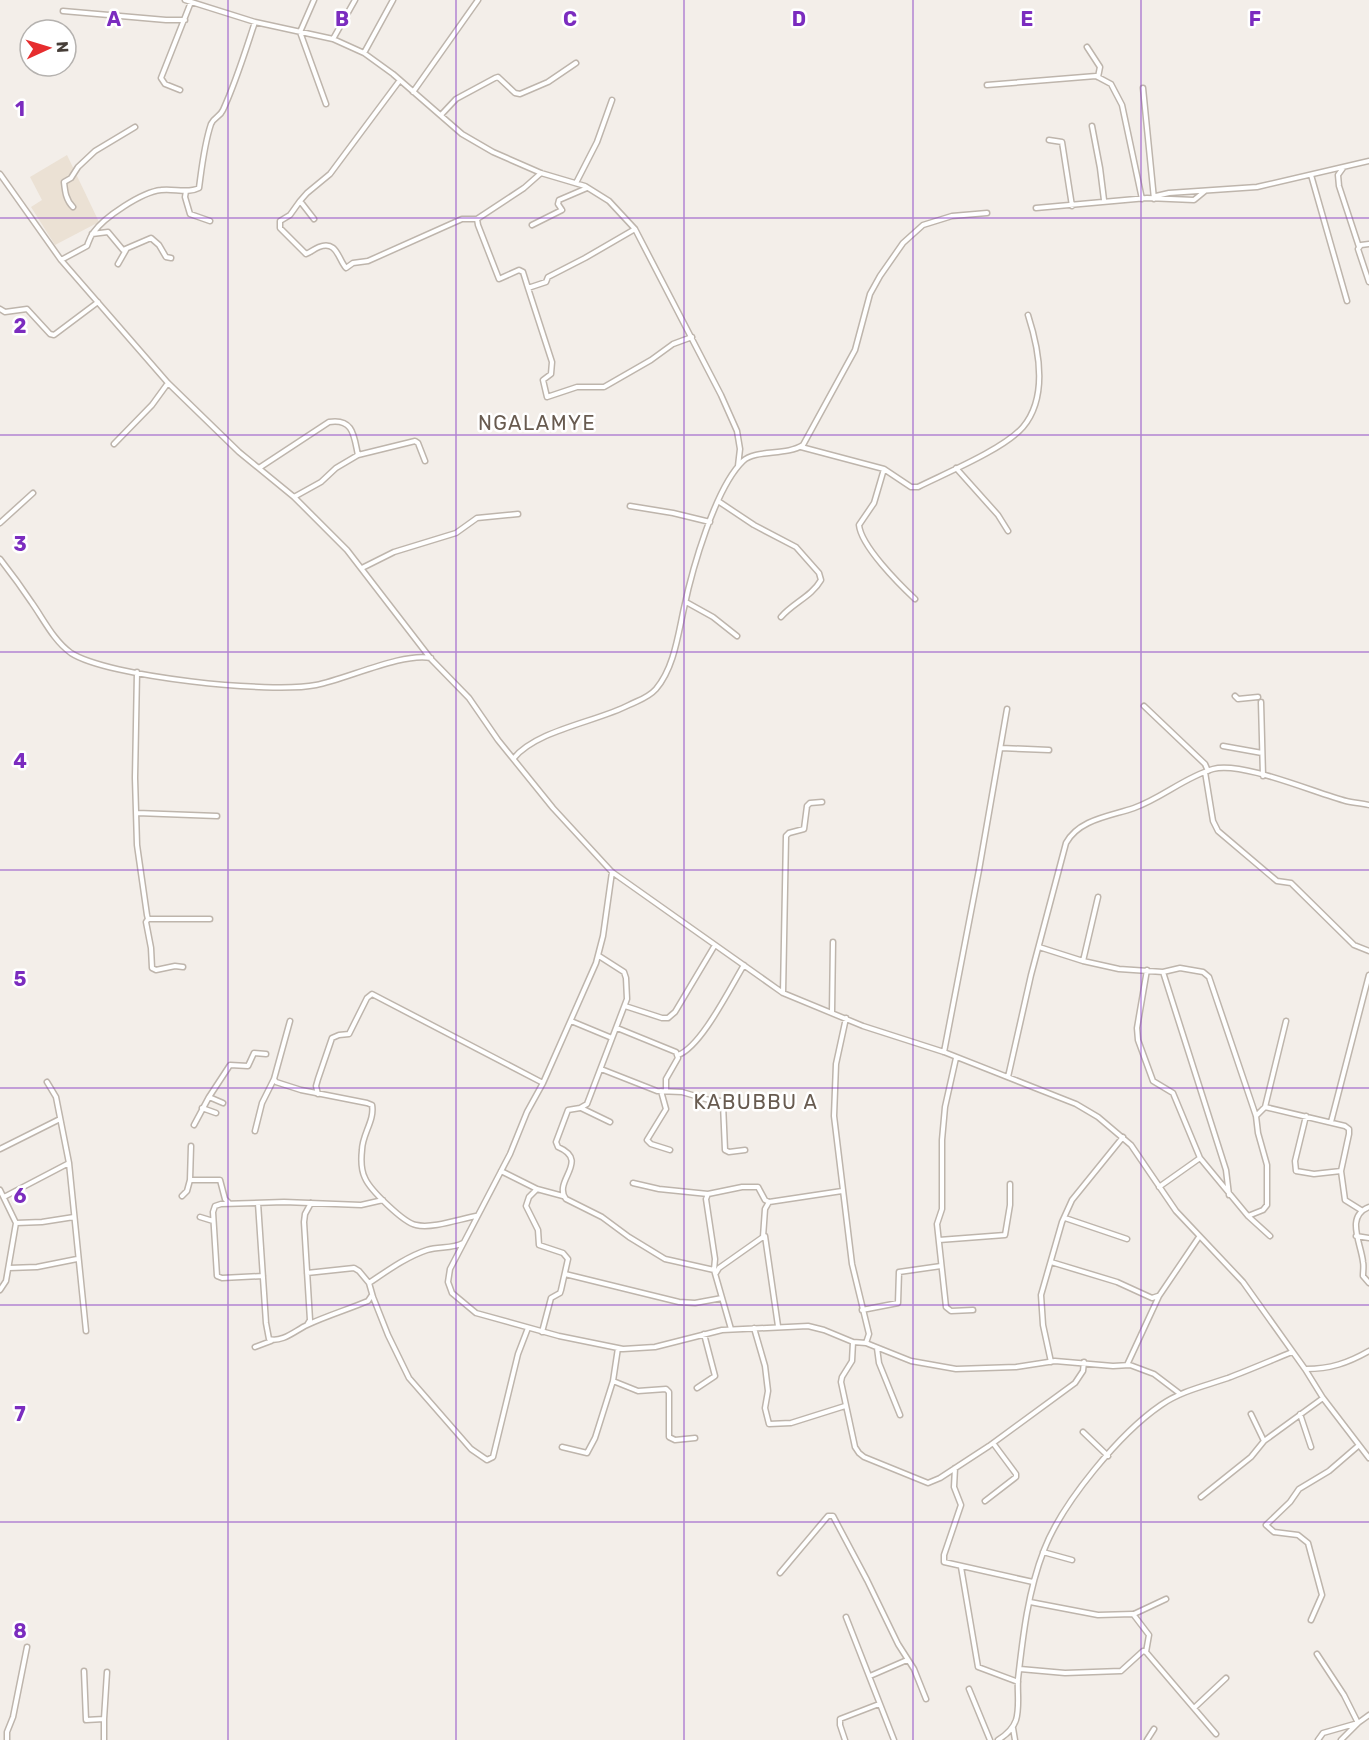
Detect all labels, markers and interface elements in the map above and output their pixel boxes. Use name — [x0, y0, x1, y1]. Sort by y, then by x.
text: A — [107, 7, 122, 31]
text: B — [335, 7, 349, 31]
text: C — [563, 7, 577, 31]
text: D — [792, 7, 806, 31]
text: E — [1021, 7, 1033, 31]
text: F — [1249, 7, 1261, 31]
north arrow — [18, 18, 78, 78]
text: N — [53, 41, 72, 53]
text: 1 — [15, 97, 25, 121]
text: 2 — [14, 314, 27, 338]
district label: NGALAMYE — [478, 411, 596, 435]
text: 3 — [13, 532, 27, 556]
text: 4 — [13, 749, 27, 773]
text: 5 — [14, 967, 27, 991]
district label: KABUBBU A — [694, 1090, 818, 1114]
text: 6 — [13, 1184, 27, 1208]
text: 7 — [14, 1402, 26, 1426]
text: 8 — [13, 1619, 27, 1643]

